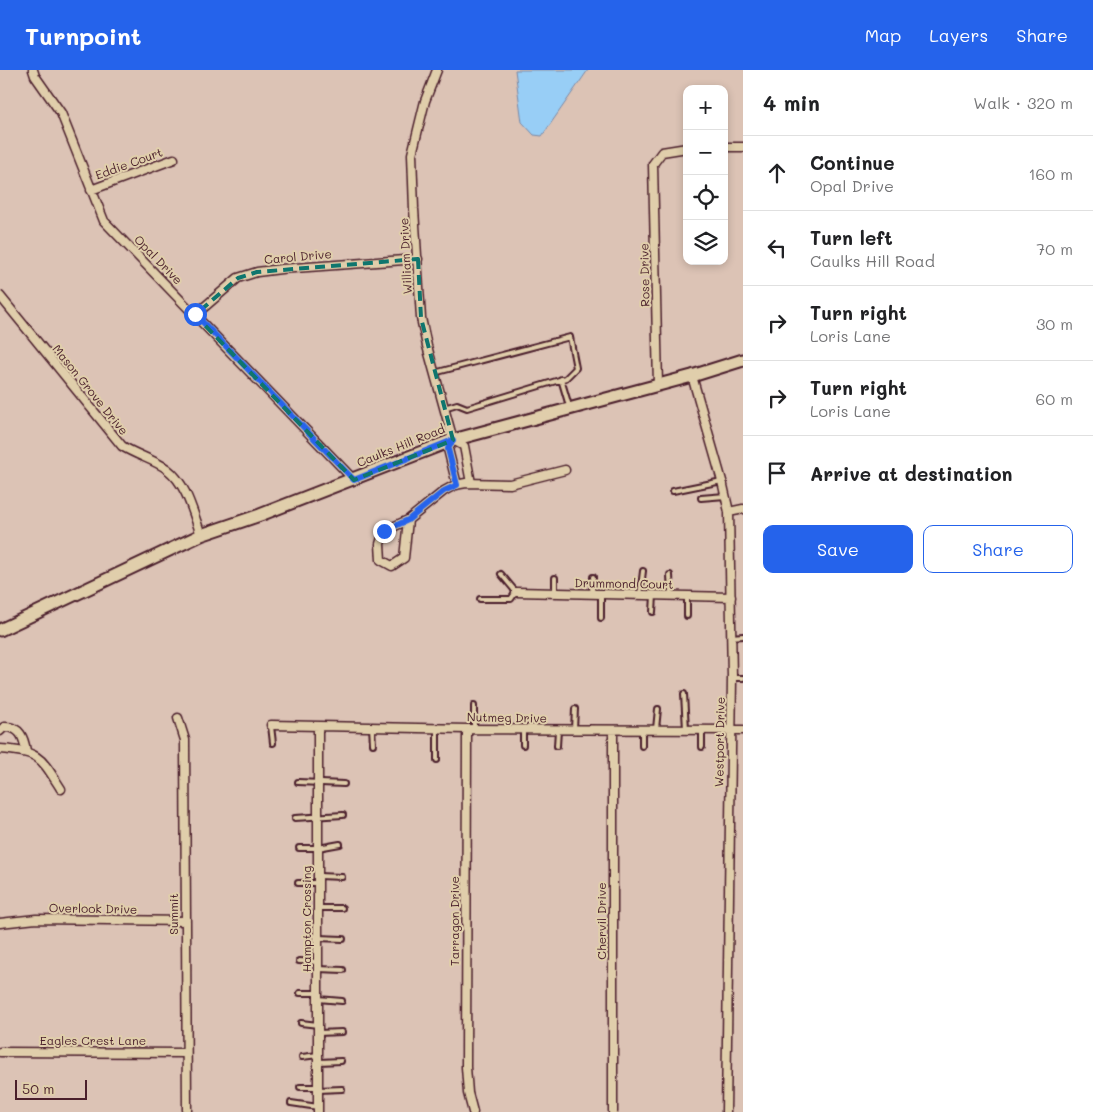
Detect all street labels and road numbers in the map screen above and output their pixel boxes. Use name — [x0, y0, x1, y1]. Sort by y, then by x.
street label: Eddie Court — [93, 143, 165, 183]
street label: William Drive — [395, 217, 415, 295]
street label: Opal Drive — [131, 231, 186, 288]
street label: Rose Drive — [635, 243, 653, 307]
street label: Carol Drive — [263, 245, 332, 267]
street label: Mason Grove Drive — [49, 341, 132, 438]
street label: Caulks Hill Road — [354, 420, 447, 470]
street label: Drummond Court — [575, 574, 674, 592]
street label: Westport Drive — [710, 697, 728, 787]
street label: Nutmeg Drive — [467, 708, 547, 726]
street label: Hampton Crossing — [298, 866, 314, 972]
street label: Tarragon Drive — [446, 876, 462, 966]
street label: Chervil Drive — [593, 882, 609, 960]
street label: Summit — [165, 893, 181, 935]
street label: Overlook Drive — [49, 899, 137, 917]
street label: Eagles Crest Lane — [40, 1032, 146, 1048]

